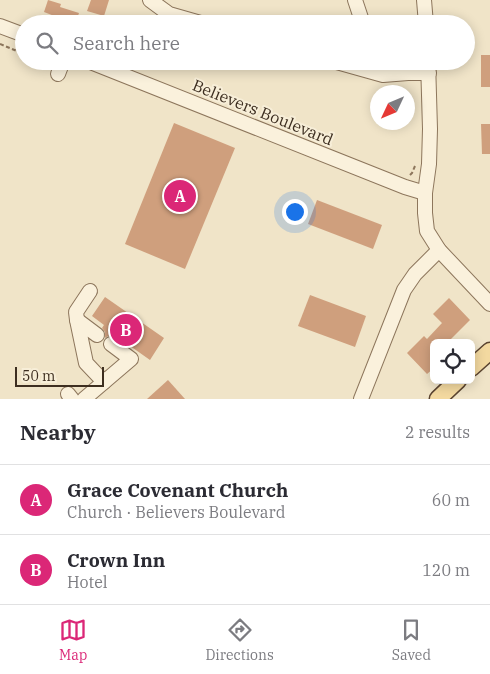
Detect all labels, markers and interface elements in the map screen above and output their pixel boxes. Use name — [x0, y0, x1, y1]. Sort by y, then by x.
search box — [15, 15, 475, 70]
icon: search — [33, 29, 61, 57]
text: Search here — [73, 31, 180, 55]
street label: Believers Boulevard — [190, 75, 337, 150]
north arrow — [370, 85, 415, 130]
pin: A — [164, 177, 196, 215]
your location — [282, 199, 308, 225]
pin: B — [110, 311, 142, 349]
map controls — [430, 339, 475, 384]
button: locate — [430, 339, 475, 384]
scale bar — [15, 364, 104, 387]
text: 50 m — [22, 367, 55, 385]
text: Nearby — [20, 418, 96, 446]
text: 2 results — [405, 422, 470, 442]
text: Grace Covenant Church — [67, 478, 288, 502]
text: A — [30, 490, 42, 510]
text: 60 m — [432, 490, 470, 510]
text: Church · Believers Boulevard — [67, 502, 285, 522]
text: Crown Inn — [67, 548, 165, 572]
text: B — [30, 560, 42, 580]
text: 120 m — [422, 560, 470, 580]
text: Hotel — [67, 572, 108, 592]
tab: Map — [59, 616, 87, 664]
tab: Directions — [205, 616, 274, 664]
tab: Saved — [392, 616, 431, 664]

